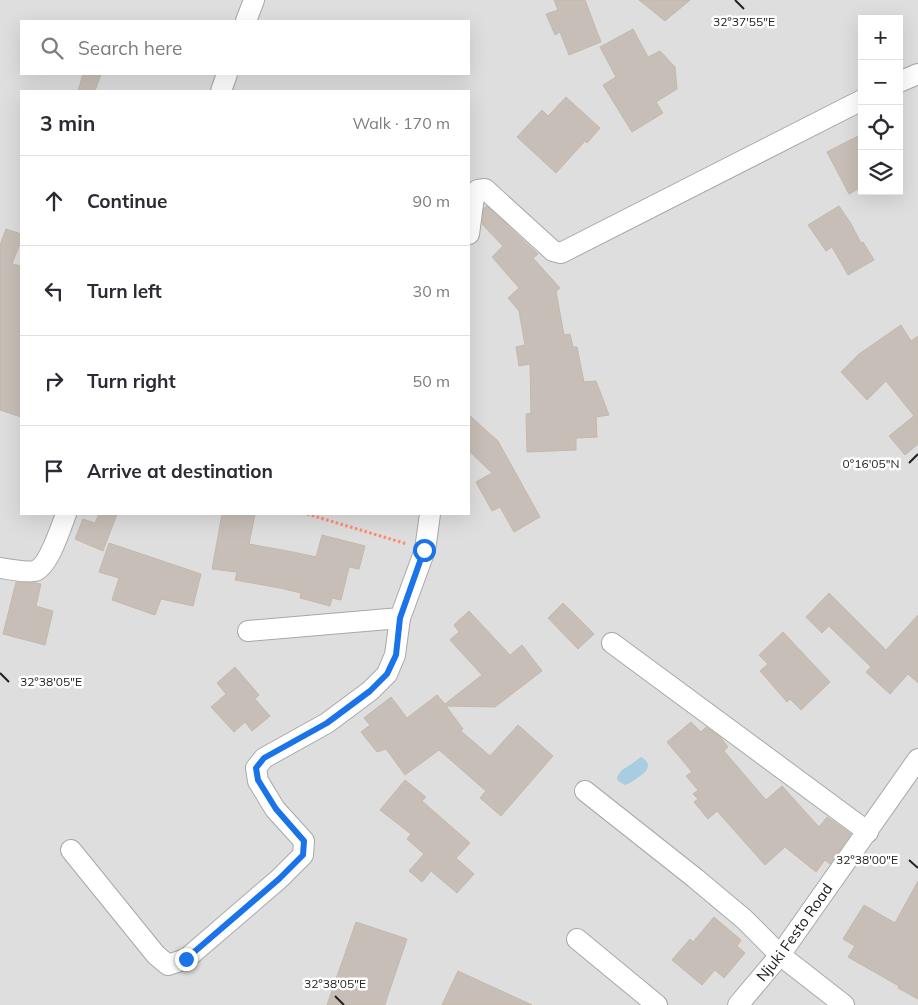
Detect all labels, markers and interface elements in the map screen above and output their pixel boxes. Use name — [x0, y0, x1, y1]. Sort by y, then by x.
text: 32°37'55"E — [713, 14, 775, 29]
map controls — [858, 15, 903, 195]
button: + — [858, 15, 903, 60]
search box — [20, 20, 470, 75]
icon: search — [38, 34, 66, 62]
text: Search here — [78, 36, 182, 60]
button: − — [858, 60, 903, 105]
button: locate — [858, 105, 903, 150]
text: 3 min — [40, 110, 95, 136]
text: Walk · 170 m — [352, 113, 450, 133]
button: layers — [858, 150, 903, 195]
icon: ahead — [40, 187, 68, 215]
text: Continue — [87, 189, 167, 213]
text: 90 m — [413, 191, 450, 211]
icon: left — [40, 277, 68, 305]
text: Turn left — [87, 279, 162, 303]
text: 30 m — [413, 281, 450, 301]
icon: right — [40, 367, 68, 395]
text: Turn right — [87, 369, 176, 393]
text: 50 m — [413, 371, 450, 391]
text: 0°16'05"N — [843, 456, 899, 471]
icon: arrive — [40, 457, 68, 485]
text: Arrive at destination — [87, 459, 273, 483]
route start — [413, 539, 436, 562]
text: 32°38'05"E — [20, 674, 82, 689]
text: 32°38'00"E — [836, 852, 898, 867]
street label: Njuki Festo Road — [752, 880, 836, 985]
route end — [175, 948, 198, 971]
text: 32°38'05"E — [304, 976, 366, 991]

